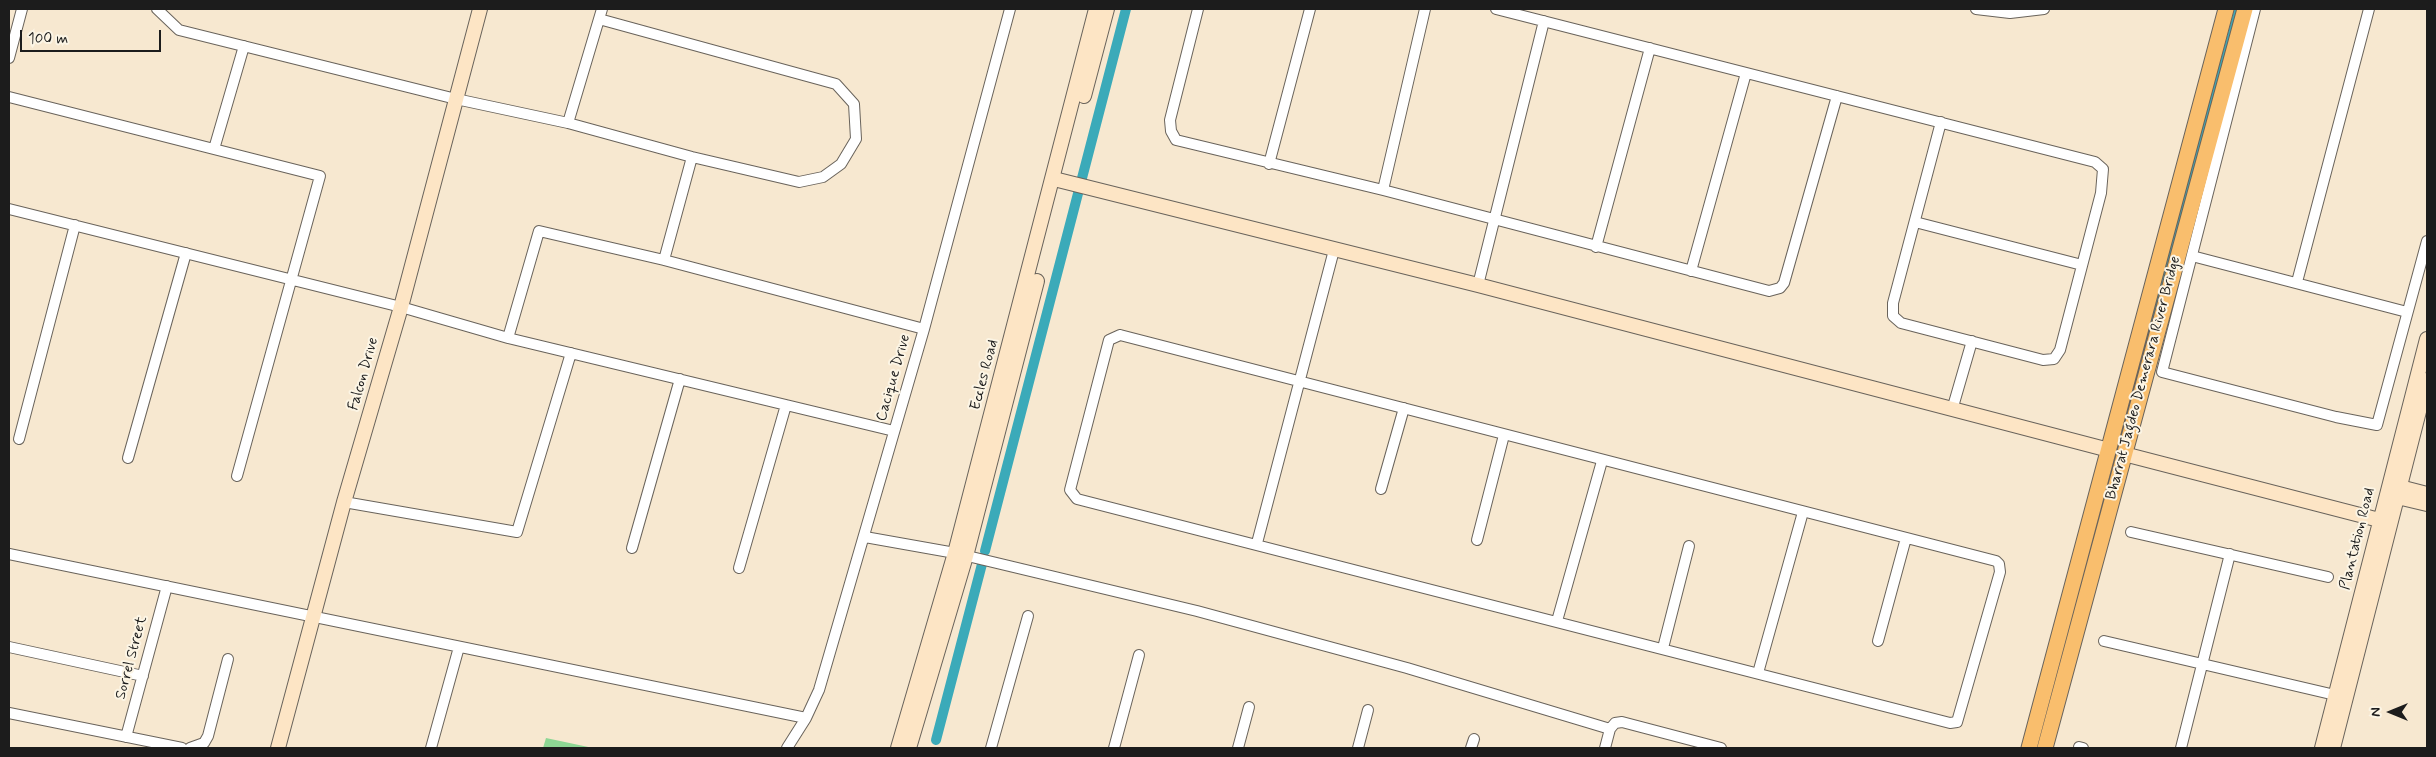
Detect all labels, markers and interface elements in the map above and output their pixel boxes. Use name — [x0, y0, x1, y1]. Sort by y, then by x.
scale bar — [22, 20, 164, 52]
text: 100 m — [28, 29, 68, 49]
street label: Bharrat Jagdeo Demerara River Bridge — [2103, 254, 2185, 502]
street label: Cacique Drive — [873, 332, 915, 424]
street label: Falcon Drive — [345, 335, 383, 413]
street label: Eccles Road — [967, 338, 1003, 412]
street label: Plantation Road — [2337, 486, 2379, 592]
street label: Sorrel Street — [112, 614, 152, 702]
north arrow — [2366, 687, 2416, 737]
text: N — [2367, 707, 2385, 717]

